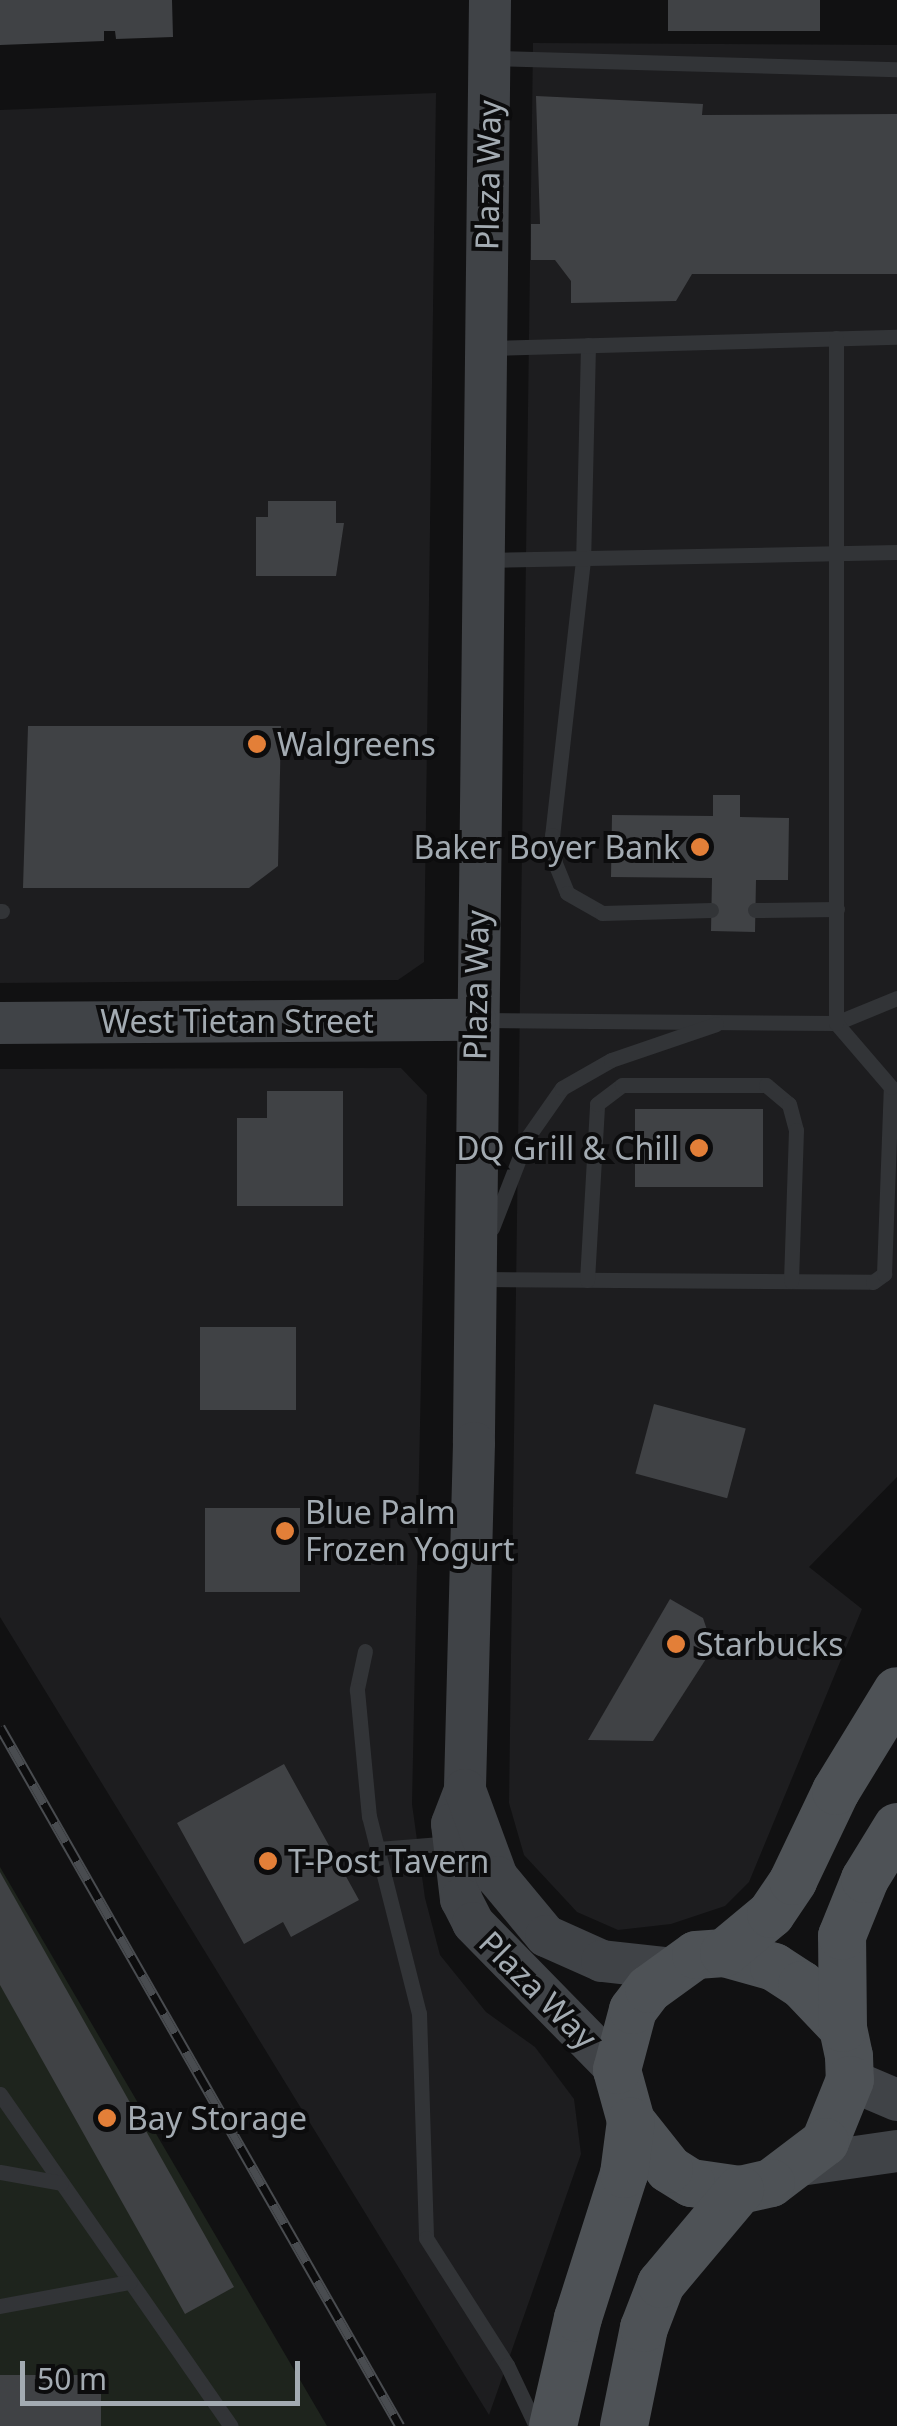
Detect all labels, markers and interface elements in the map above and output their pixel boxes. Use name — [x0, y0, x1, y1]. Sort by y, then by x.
street label: Plaza Way — [467, 100, 509, 250]
place label: Walgreens — [277, 725, 436, 763]
marker: Walgreens — [246, 733, 268, 755]
place label: Baker Boyer Bank — [414, 828, 680, 866]
marker: Baker Boyer Bank — [689, 836, 711, 858]
street label: Plaza Way — [455, 910, 497, 1060]
street label: West Tietan Street — [100, 1002, 374, 1040]
place label: DQ Grill & Chill — [456, 1129, 679, 1167]
marker: DQ Grill & Chill — [688, 1137, 710, 1159]
place label: Blue Palm Frozen Yogurt — [305, 1494, 515, 1569]
marker: Blue Palm Frozen Yogurt — [274, 1520, 296, 1542]
place label: Starbucks — [696, 1625, 844, 1663]
marker: Starbucks — [665, 1633, 687, 1655]
place label: T-Post Tavern — [288, 1842, 489, 1880]
marker: T-Post Tavern — [257, 1850, 279, 1872]
street label: Plaza Way — [471, 1923, 605, 2057]
place label: Bay Storage — [127, 2099, 307, 2137]
marker: Bay Storage — [96, 2107, 118, 2129]
scale bar — [25, 2341, 305, 2403]
text: 50 m — [37, 2358, 107, 2399]

